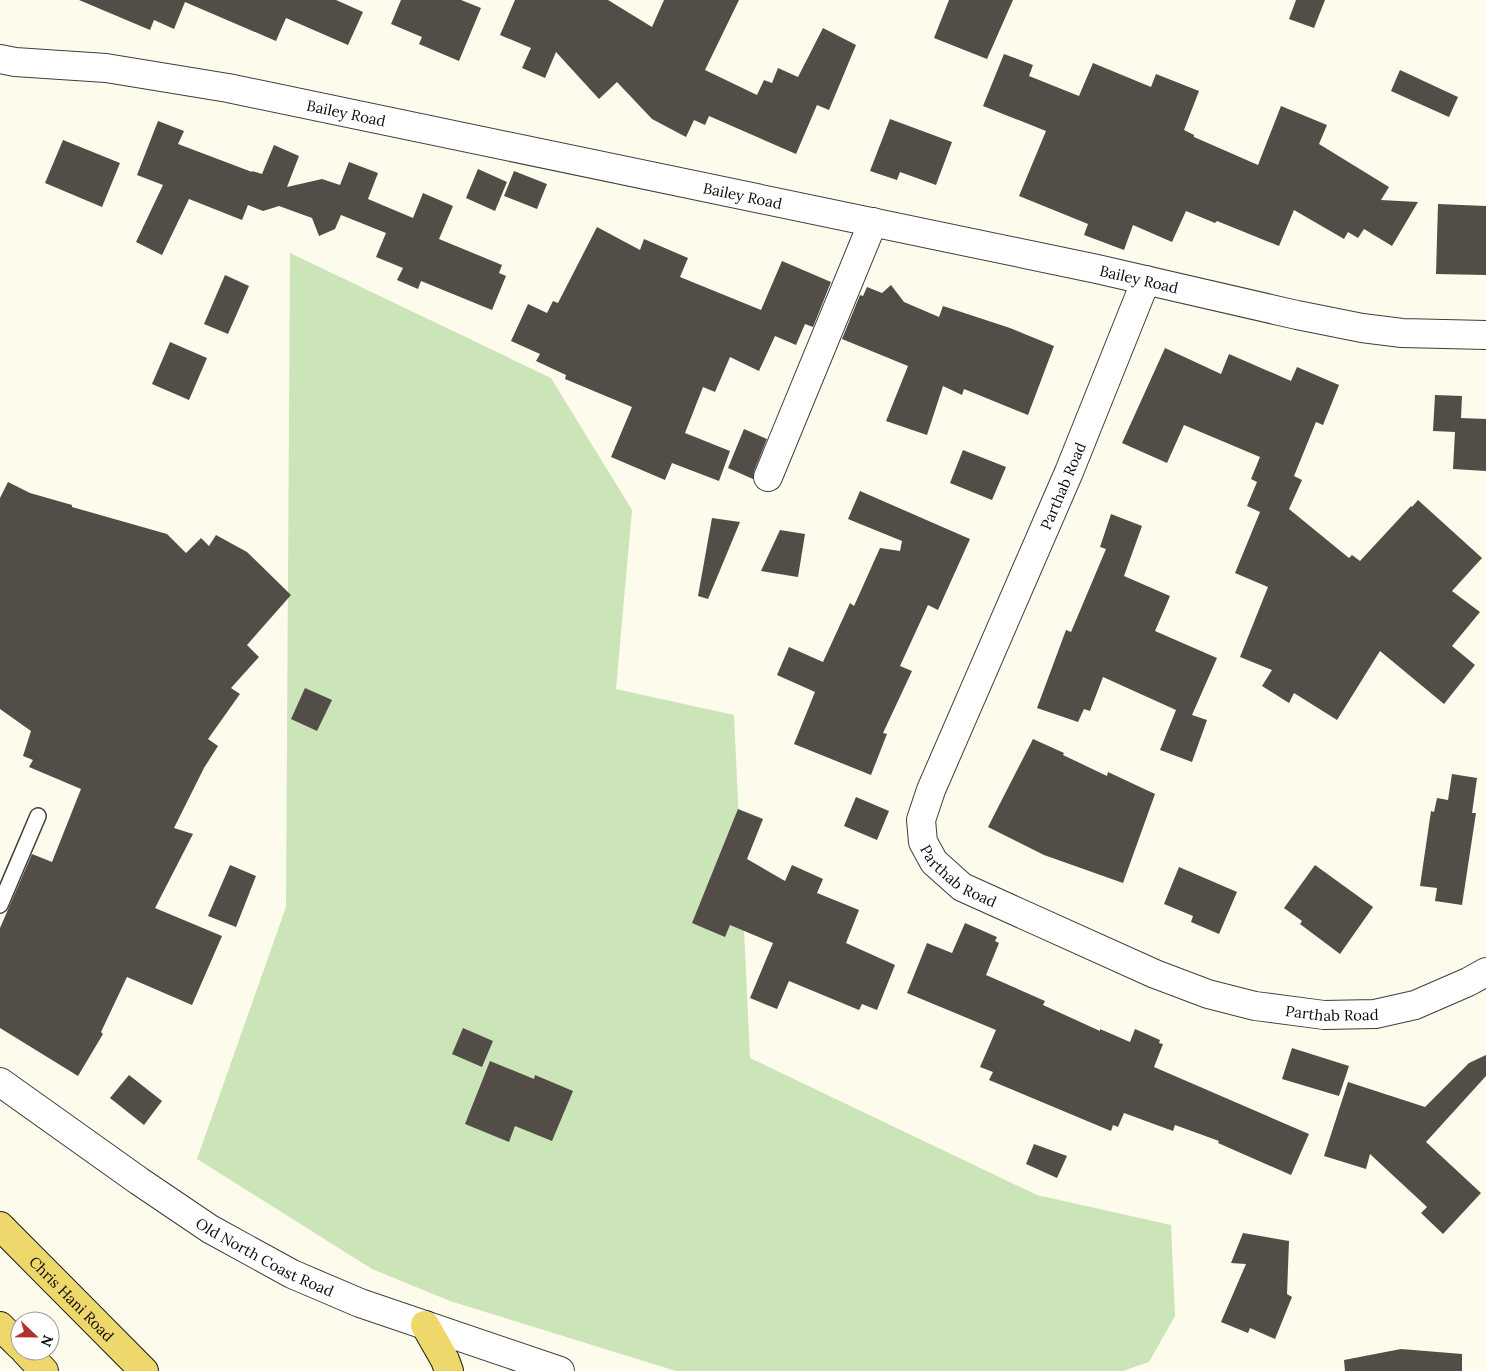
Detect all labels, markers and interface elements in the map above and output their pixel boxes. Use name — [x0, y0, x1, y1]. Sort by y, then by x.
street label: Bailey Road — [305, 95, 388, 130]
street label: Bailey Road — [702, 178, 784, 213]
street label: Bailey Road — [1098, 260, 1180, 297]
street label: Parthab Road — [1036, 439, 1090, 533]
street label: Parthab Road — [917, 841, 1000, 911]
street label: Parthab Road — [1284, 1001, 1379, 1025]
street label: Old North Coast Road — [192, 1213, 337, 1300]
street label: Chris Hani Road — [25, 1252, 118, 1345]
north arrow — [10, 1311, 60, 1361]
text: N — [37, 1332, 57, 1349]

